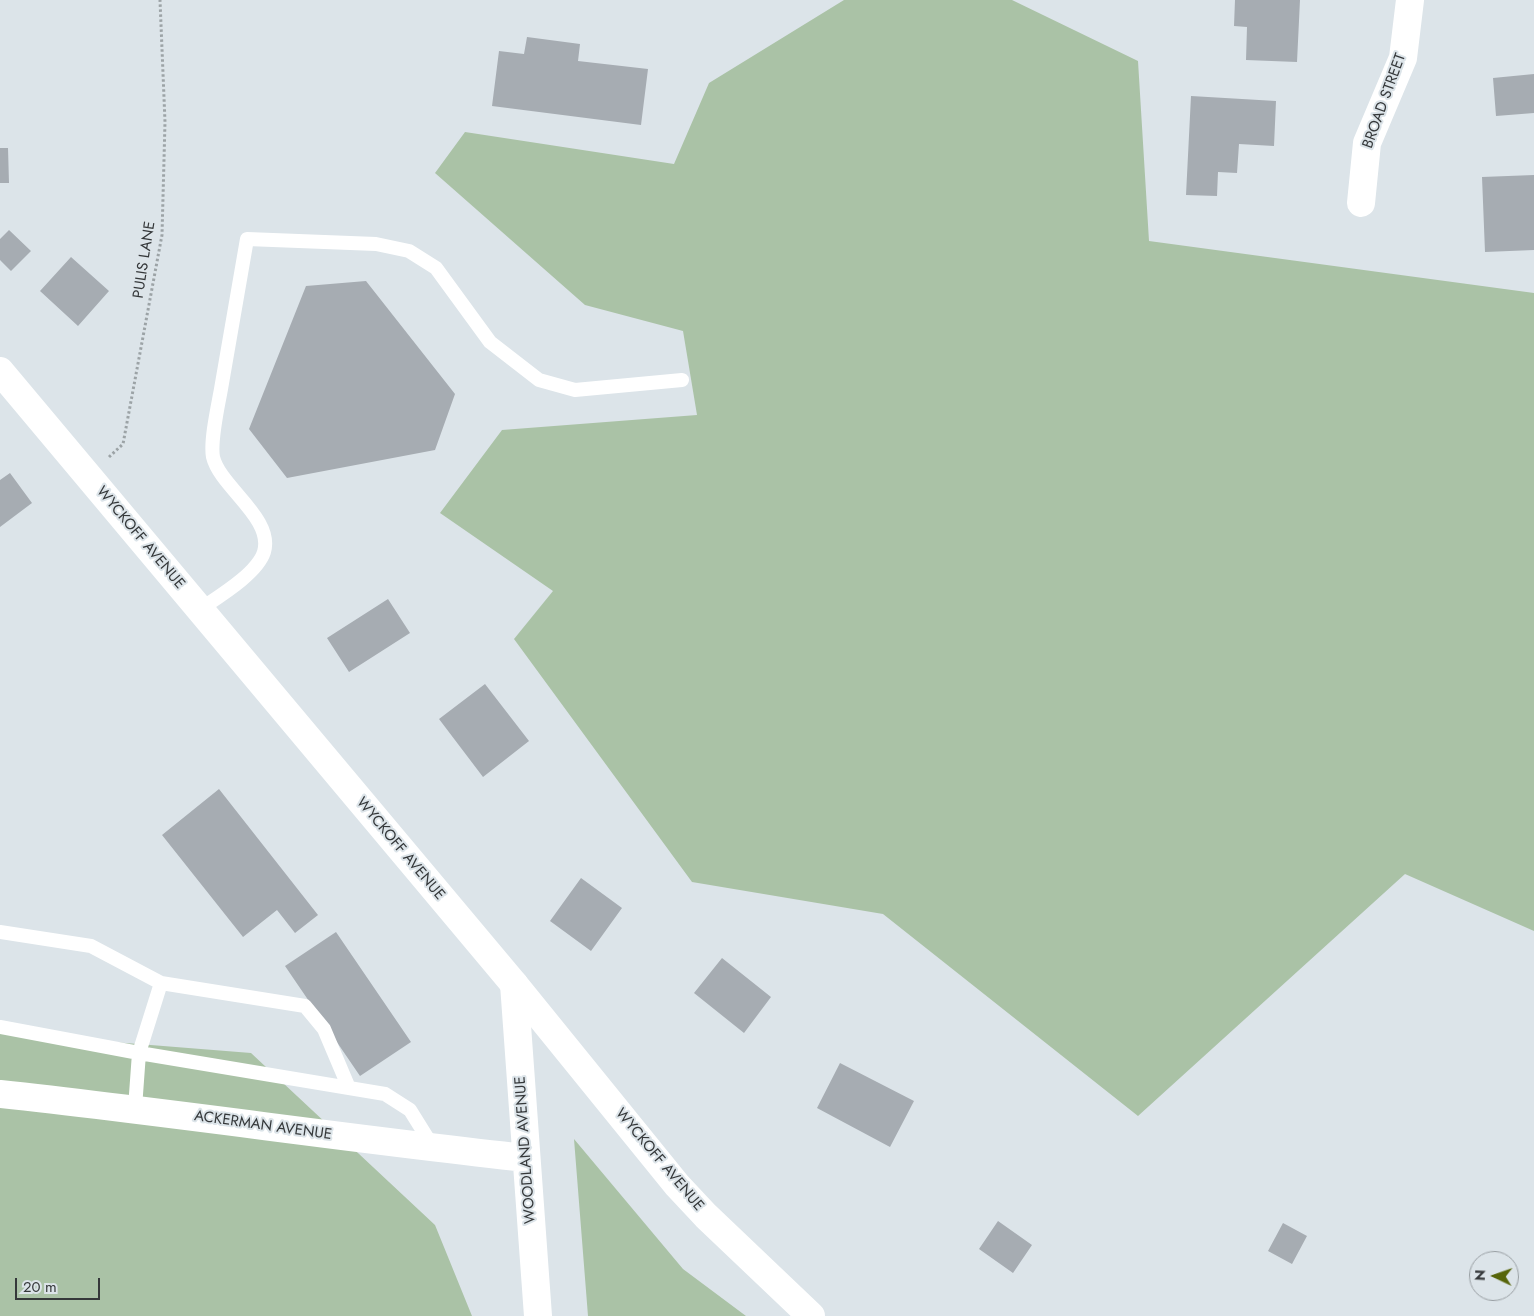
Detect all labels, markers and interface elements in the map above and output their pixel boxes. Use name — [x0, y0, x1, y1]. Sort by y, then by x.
street label: BROAD STREET — [1359, 51, 1411, 151]
street label: PULIS LANE — [130, 220, 160, 300]
street label: WYCKOFF AVENUE — [92, 483, 188, 593]
street label: WYCKOFF AVENUE — [352, 794, 448, 904]
street label: WOODLAND AVENUE — [512, 1076, 540, 1224]
street label: WYCKOFF AVENUE — [611, 1105, 707, 1215]
street label: ACKERMAN AVENUE — [193, 1107, 333, 1145]
north arrow — [1469, 1251, 1519, 1301]
scale bar — [18, 1268, 102, 1300]
text: N — [1470, 1269, 1490, 1281]
text: 20 m — [23, 1276, 57, 1298]

